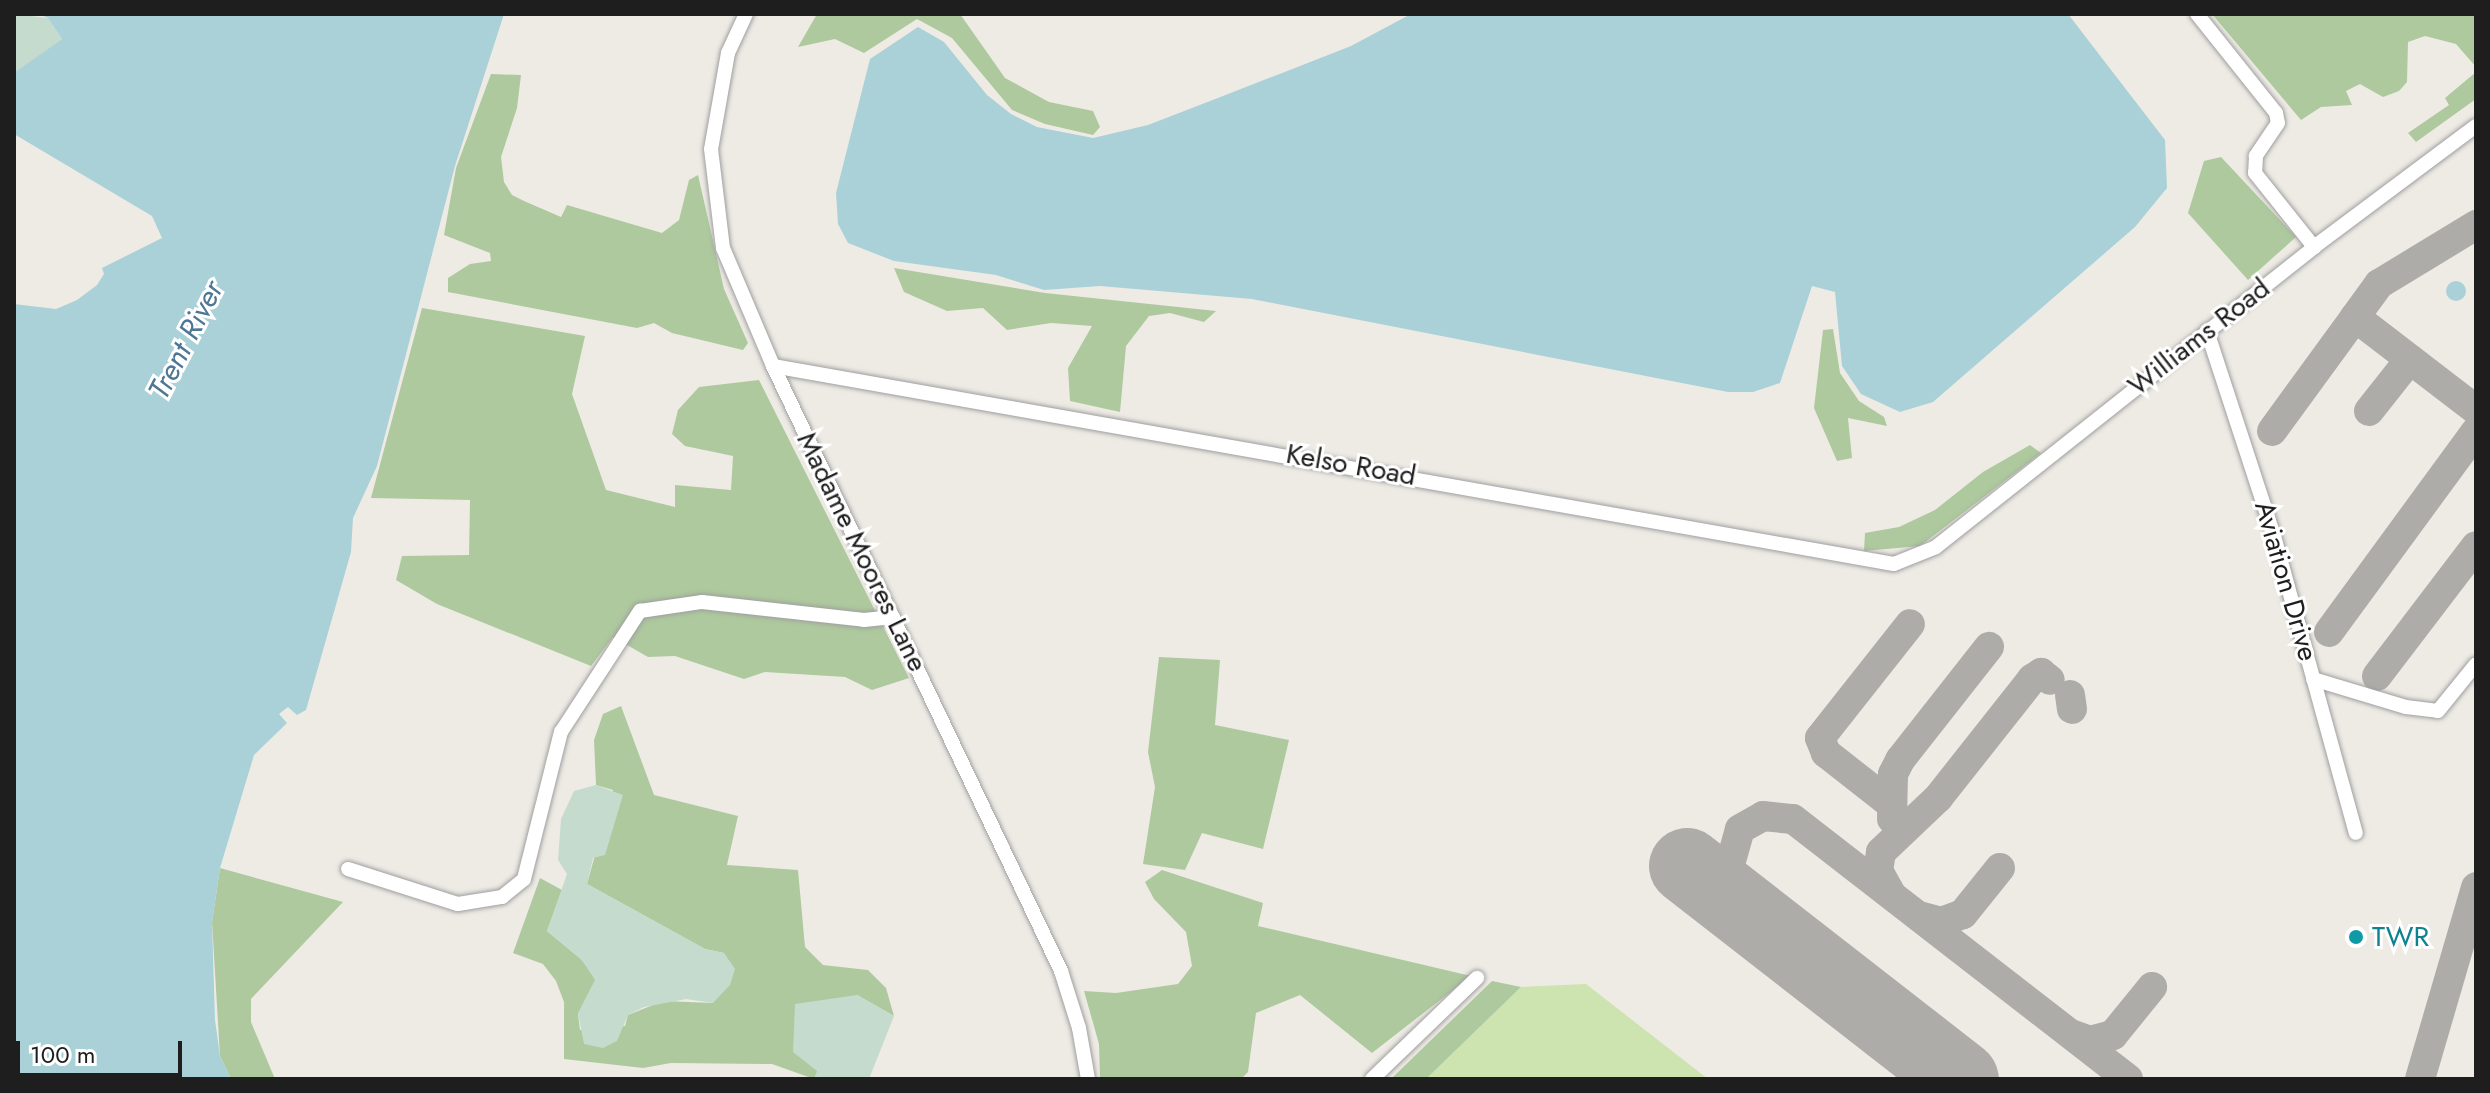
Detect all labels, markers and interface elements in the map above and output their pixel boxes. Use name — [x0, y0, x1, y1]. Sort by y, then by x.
street label: Williams Road — [2121, 271, 2277, 403]
water label: Trent River — [141, 275, 231, 405]
street label: Madame Moores Lane — [789, 427, 935, 677]
street label: Kelso Road — [1283, 437, 1419, 493]
street label: Aviation Drive — [2247, 497, 2325, 665]
place label: TWR — [2372, 920, 2429, 954]
marker: TWR — [2347, 928, 2365, 946]
scale bar — [20, 1025, 186, 1075]
text: 100 m — [30, 1037, 96, 1072]

